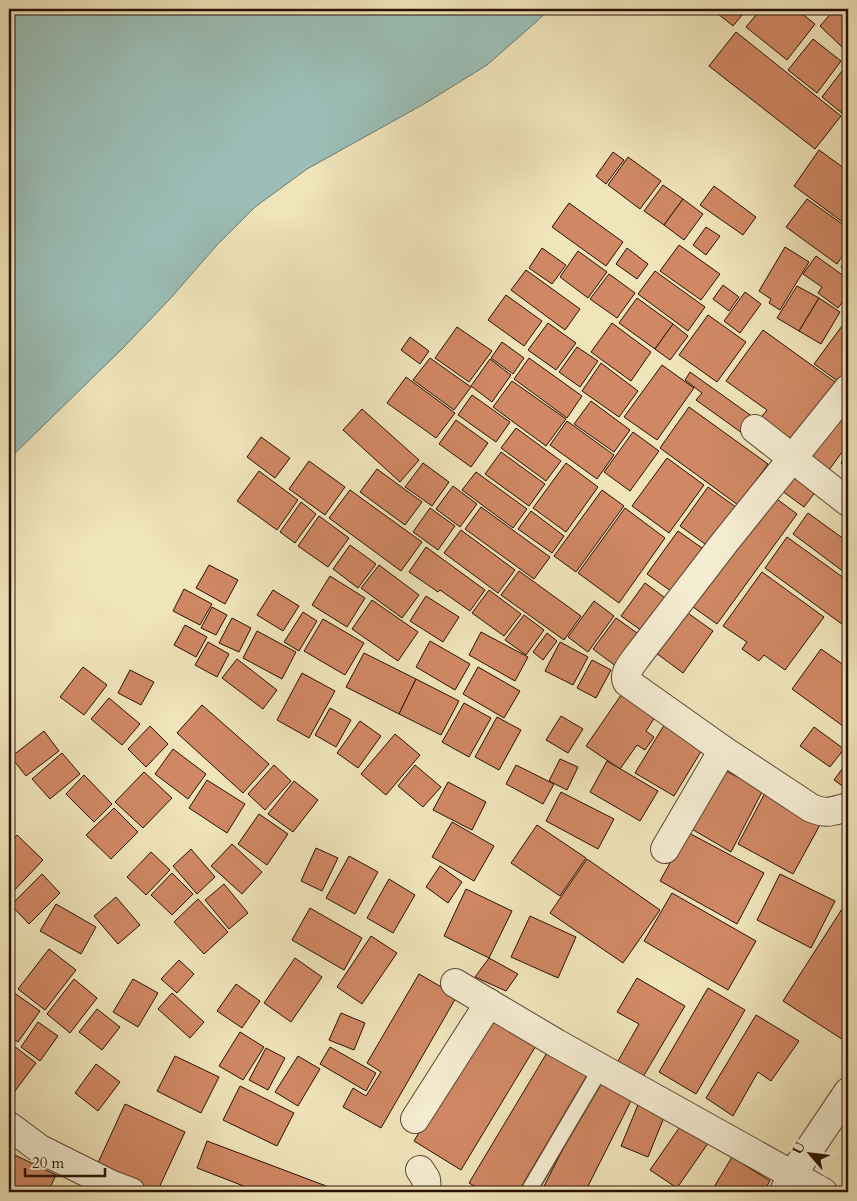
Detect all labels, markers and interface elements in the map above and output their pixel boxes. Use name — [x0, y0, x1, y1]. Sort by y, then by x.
north arrow — [784, 1128, 834, 1178]
text: U — [788, 1138, 810, 1158]
scale bar — [25, 1146, 105, 1178]
text: 20 m — [32, 1153, 64, 1173]

